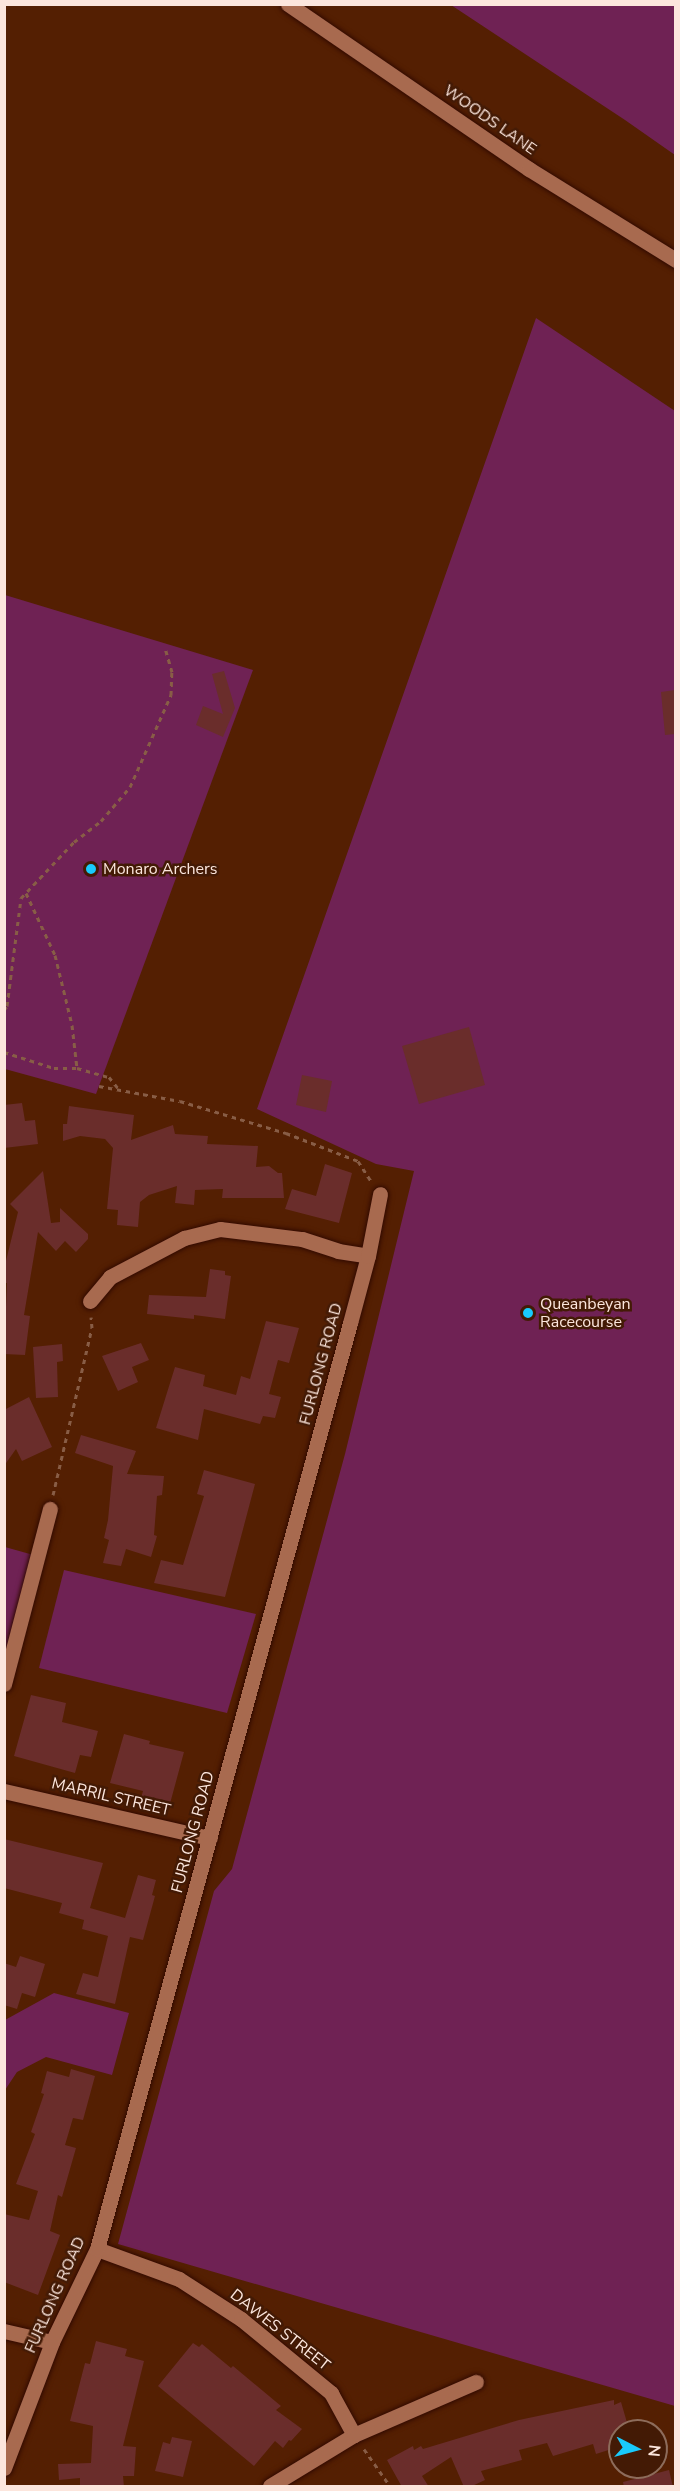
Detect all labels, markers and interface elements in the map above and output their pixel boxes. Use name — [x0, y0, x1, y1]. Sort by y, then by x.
street label: WOODS LANE — [440, 81, 540, 159]
place label: Monaro Archers — [103, 859, 217, 879]
marker: Monaro Archers — [84, 862, 98, 876]
place label: Queanbeyan Racecourse — [540, 1294, 631, 1332]
street label: FURLONG ROAD — [296, 1301, 346, 1427]
marker: Queanbeyan Racecourse — [521, 1306, 535, 1320]
street label: FURLONG ROAD — [168, 1769, 218, 1895]
street label: MARRIL STREET — [50, 1774, 172, 1820]
street label: FURLONG ROAD — [21, 2234, 89, 2356]
street label: DAWES STREET — [226, 2285, 334, 2375]
north arrow — [608, 2419, 668, 2479]
text: N — [642, 2444, 665, 2458]

